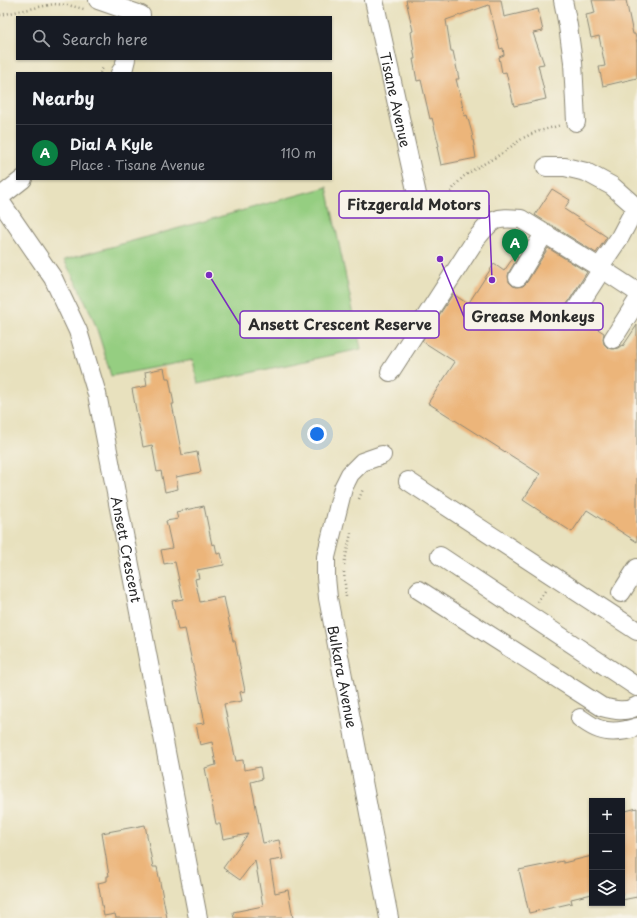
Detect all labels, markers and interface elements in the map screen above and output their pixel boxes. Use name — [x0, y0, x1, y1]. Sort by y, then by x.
search box — [16, 16, 332, 60]
icon: search — [30, 27, 52, 49]
text: Search here — [62, 27, 148, 50]
street label: Tisane Avenue — [375, 50, 417, 150]
text: Nearby — [32, 85, 94, 111]
text: Dial A Kyle — [70, 132, 153, 155]
text: A — [40, 143, 50, 162]
text: 110 m — [281, 143, 316, 162]
text: Place · Tisane Avenue — [70, 155, 205, 174]
callout: Fitzgerald Motors — [339, 191, 489, 218]
text: Fitzgerald Motors — [347, 192, 481, 215]
pin: A — [502, 229, 528, 262]
callout: Grease Monkeys — [464, 303, 603, 330]
text: Grease Monkeys — [471, 304, 595, 327]
callout: Ansett Crescent Reserve — [240, 311, 439, 338]
text: Ansett Crescent Reserve — [248, 312, 432, 335]
your location — [307, 424, 327, 444]
street label: Ansett Crescent — [106, 494, 147, 604]
street label: Bulkara Avenue — [323, 624, 363, 730]
map controls — [589, 798, 625, 906]
button: + — [589, 798, 625, 834]
button: − — [589, 834, 625, 870]
button: layers — [589, 870, 625, 906]

